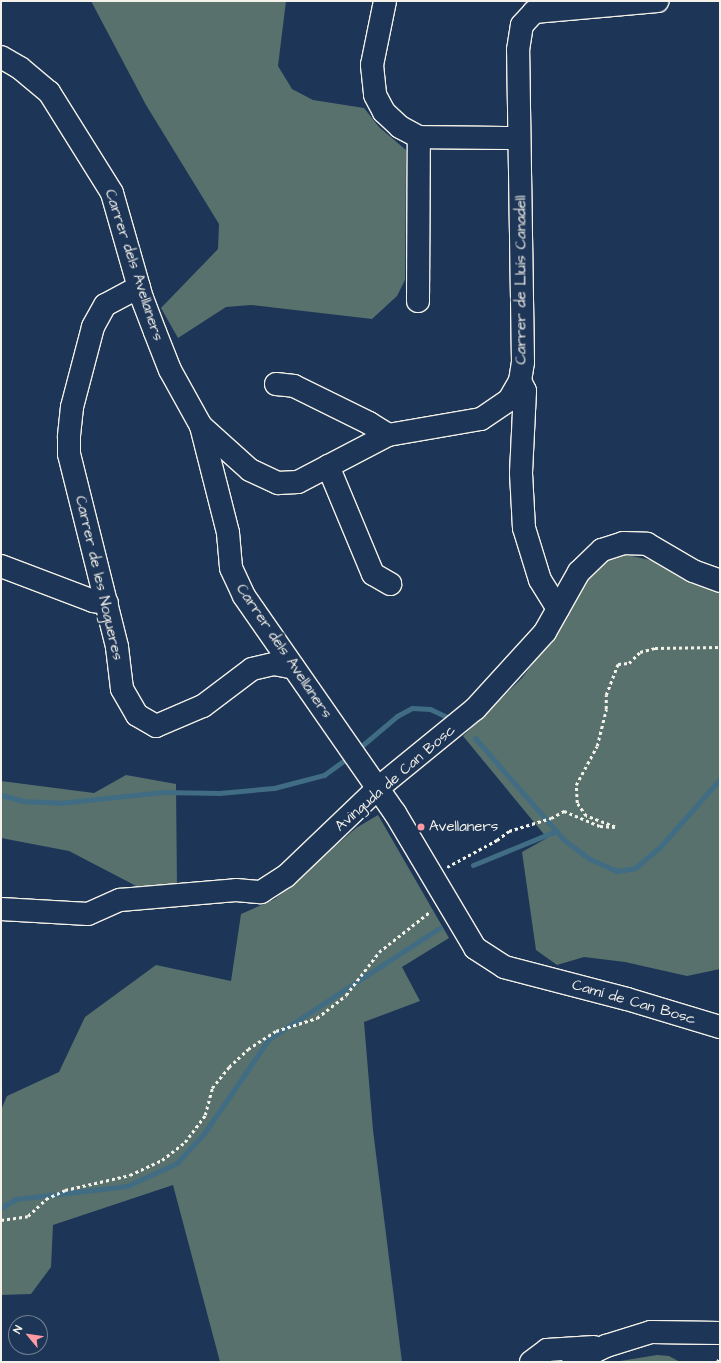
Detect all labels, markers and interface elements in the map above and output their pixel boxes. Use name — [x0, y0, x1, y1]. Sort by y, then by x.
street label: Carrer dels Avellaners — [101, 187, 167, 343]
street label: Carrer de Lluís Canadell — [512, 195, 530, 365]
street label: Carrer de les Nogueres — [71, 494, 127, 662]
street label: Carrer dels Avellaners — [232, 580, 336, 722]
street label: Avinguda de Can Bosc — [331, 721, 459, 835]
place label: Avellaners — [429, 818, 498, 836]
marker: Avellaners — [416, 822, 426, 832]
street label: Camí de Can Bosc — [570, 976, 698, 1028]
north arrow — [8, 1315, 48, 1355]
text: N — [10, 1323, 26, 1336]

